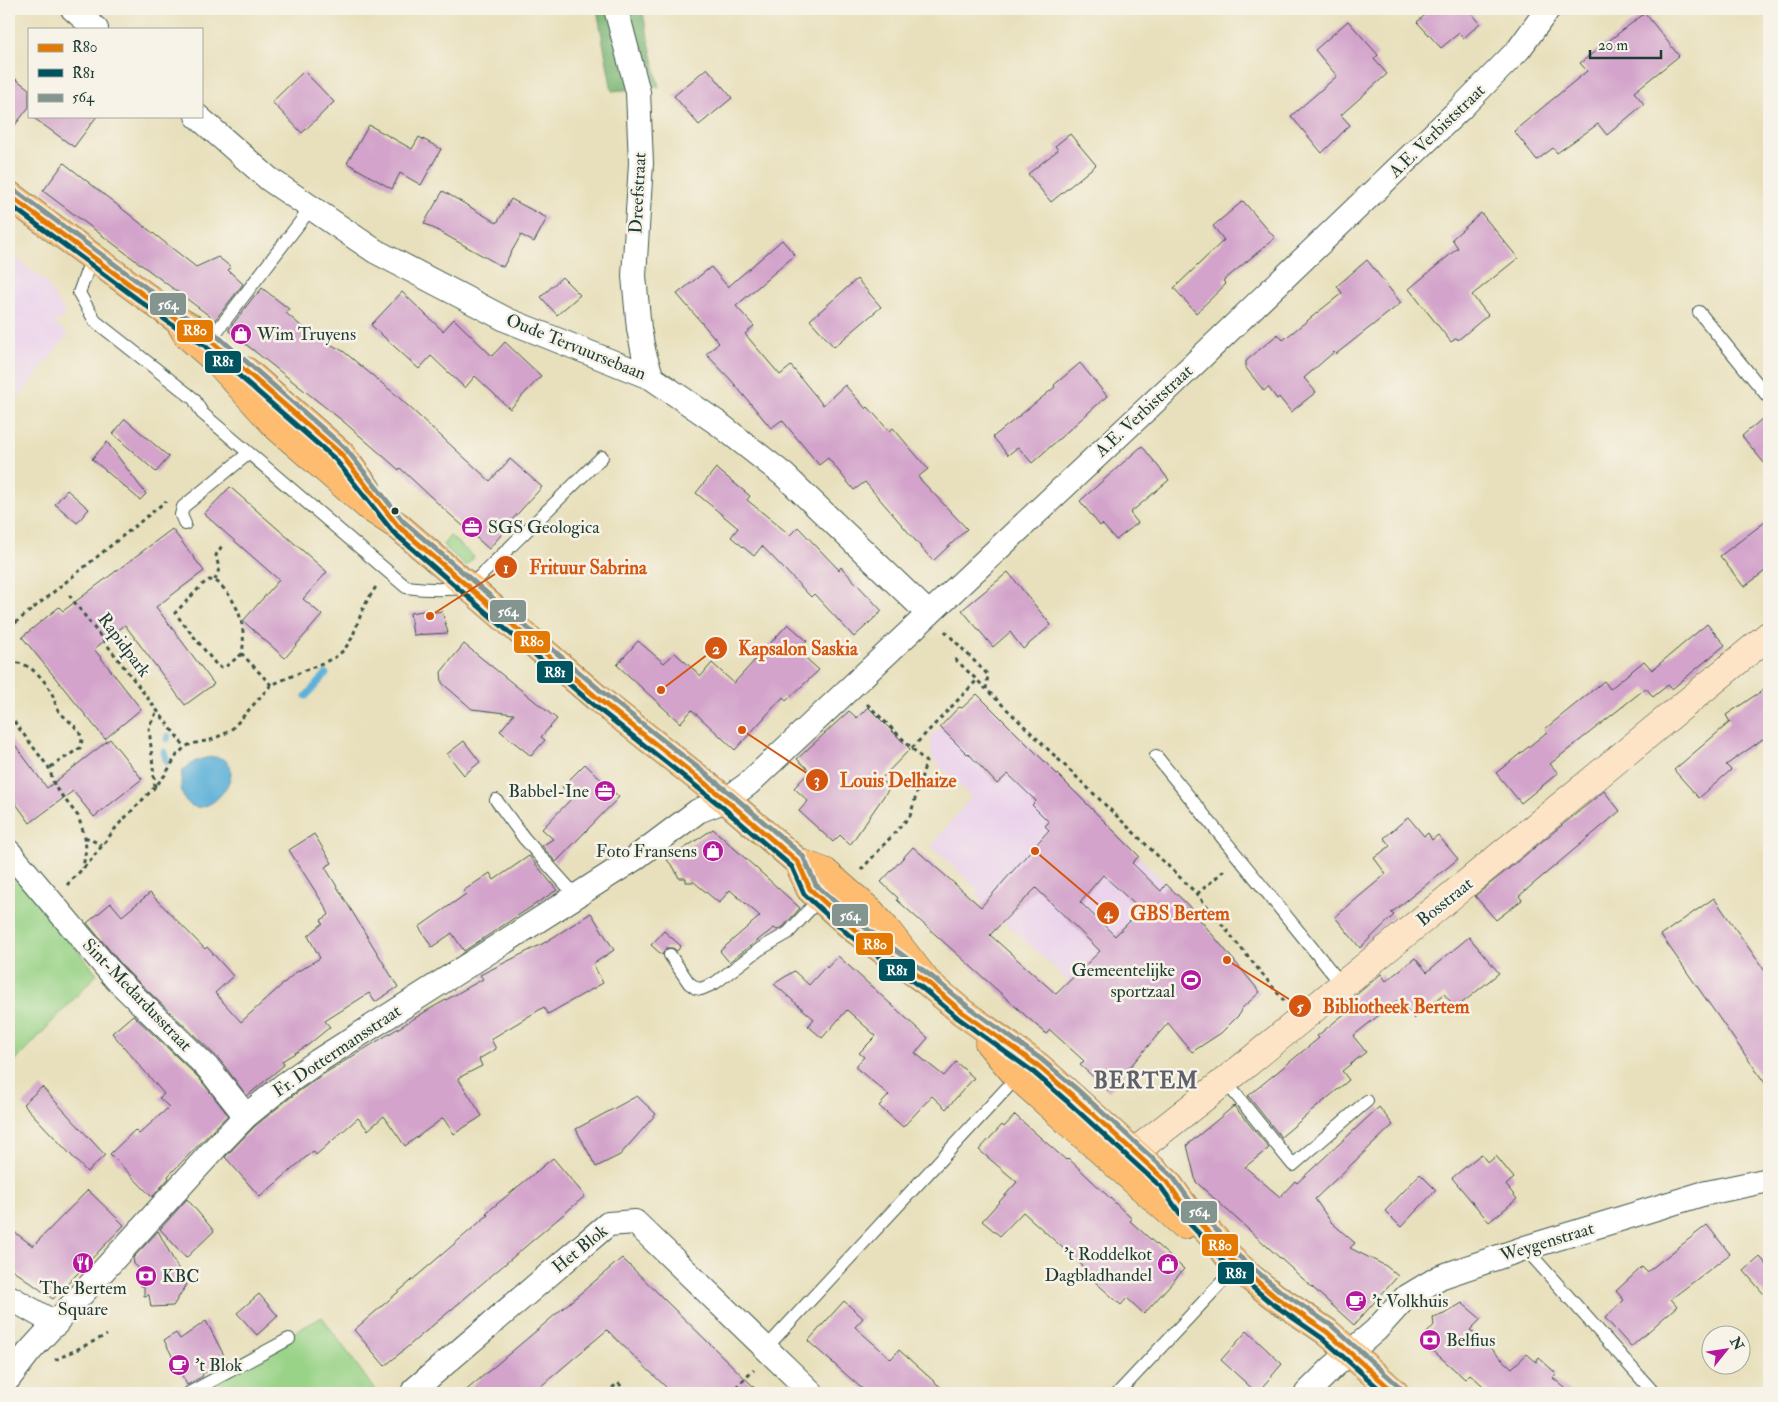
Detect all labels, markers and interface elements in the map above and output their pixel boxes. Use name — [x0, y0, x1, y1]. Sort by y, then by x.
legend — [28, 28, 202, 118]
scale bar — [1590, 28, 1662, 60]
text: 20 m — [1598, 36, 1628, 55]
text: R80 — [72, 38, 97, 57]
text: R81 — [72, 64, 95, 83]
street label: A.E. Verbiststraat — [1383, 79, 1490, 184]
text: 564 — [72, 88, 95, 107]
street label: Dreefstraat — [624, 152, 652, 234]
line badge: 564 — [149, 292, 187, 316]
text: 564 — [158, 296, 180, 313]
street label: Oude Tervuursebaan — [502, 308, 650, 386]
line badge: R80 — [176, 319, 214, 343]
text: R80 — [183, 322, 207, 339]
shop icon: Wim Truyens — [229, 322, 253, 346]
place label: Wim Truyens — [256, 323, 356, 346]
line badge: R81 — [204, 350, 242, 374]
text: R81 — [212, 353, 234, 370]
street label: A.E. Verbiststraat — [1090, 360, 1198, 463]
unlabelled marker — [390, 506, 400, 516]
office icon: SGS Geologica — [460, 515, 484, 539]
place label: SGS Geologica — [488, 516, 600, 539]
callout: Frituur Sabrina — [494, 550, 656, 584]
text: Frituur Sabrina — [529, 556, 648, 580]
text: 1 — [503, 559, 509, 578]
line badge: 564 — [489, 599, 527, 623]
text: 564 — [498, 603, 520, 620]
street label: Rapidpark — [92, 608, 156, 682]
line badge: R80 — [513, 630, 551, 654]
callout: Kapsalon Saskia — [703, 631, 868, 665]
text: R80 — [520, 633, 544, 650]
text: Kapsalon Saskia — [738, 637, 859, 662]
text: 2 — [712, 640, 720, 659]
line badge: R81 — [536, 660, 574, 684]
text: R81 — [544, 664, 566, 681]
callout: Louis Delhaize — [804, 763, 966, 797]
text: Louis Delhaize — [840, 769, 956, 793]
text: 3 — [814, 771, 820, 790]
office icon: Babbel-Ine — [593, 779, 617, 803]
place label: Babbel-Ine — [508, 780, 589, 803]
shop icon: Foto Fransens — [701, 839, 725, 863]
place label: Foto Fransens — [596, 840, 697, 863]
street label: Bosstraat — [1412, 872, 1478, 932]
callout: GBS Bertem — [1095, 896, 1239, 930]
text: GBS Bertem — [1130, 902, 1230, 926]
line badge: 564 — [831, 903, 869, 927]
text: 4 — [1103, 904, 1113, 923]
text: 564 — [840, 907, 862, 924]
line badge: R80 — [855, 932, 894, 956]
street label: Sint-Medardusstraat — [77, 934, 197, 1057]
text: R80 — [863, 936, 887, 953]
line badge: R81 — [878, 958, 916, 982]
place label: Gemeentelijke sportzaal — [1072, 959, 1175, 1003]
text: R81 — [886, 962, 908, 979]
sports icon: Gemeentelijke sportzaal — [1179, 968, 1203, 992]
callout: Bibliotheek Bertem — [1287, 989, 1479, 1023]
text: Bibliotheek Bertem — [1323, 995, 1470, 1019]
text: 5 — [1297, 998, 1304, 1017]
street label: Fr. Dottermansstraat — [268, 999, 406, 1102]
district label: BERTEM — [1094, 1067, 1198, 1095]
line badge: 564 — [1180, 1200, 1218, 1224]
text: 564 — [1189, 1203, 1211, 1220]
street label: Weygenstraat — [1496, 1217, 1597, 1267]
street label: Het Blok — [547, 1219, 613, 1278]
line badge: R80 — [1201, 1233, 1239, 1257]
text: R80 — [1208, 1237, 1232, 1254]
place label: 't Roddelkot Dagbladhandel — [1044, 1243, 1152, 1287]
restaurant icon: The Bertem Square — [71, 1251, 95, 1275]
shop icon: 't Roddelkot Dagbladhandel — [1156, 1252, 1180, 1276]
line badge: R81 — [1217, 1261, 1255, 1285]
bank icon: KBC — [134, 1264, 158, 1288]
place label: KBC — [162, 1265, 200, 1288]
text: R81 — [1225, 1265, 1247, 1282]
place label: The Bertem Square — [39, 1277, 127, 1321]
cafe icon: 't Volkhuis — [1344, 1289, 1368, 1313]
place label: 't Volkhuis — [1372, 1290, 1449, 1313]
north arrow — [1700, 1324, 1750, 1374]
bank icon: Belfius — [1418, 1328, 1442, 1352]
place label: Belfius — [1446, 1329, 1495, 1352]
text: N — [1726, 1333, 1748, 1354]
cafe icon: 't Blok — [167, 1353, 191, 1377]
place label: 't Blok — [195, 1354, 243, 1377]

